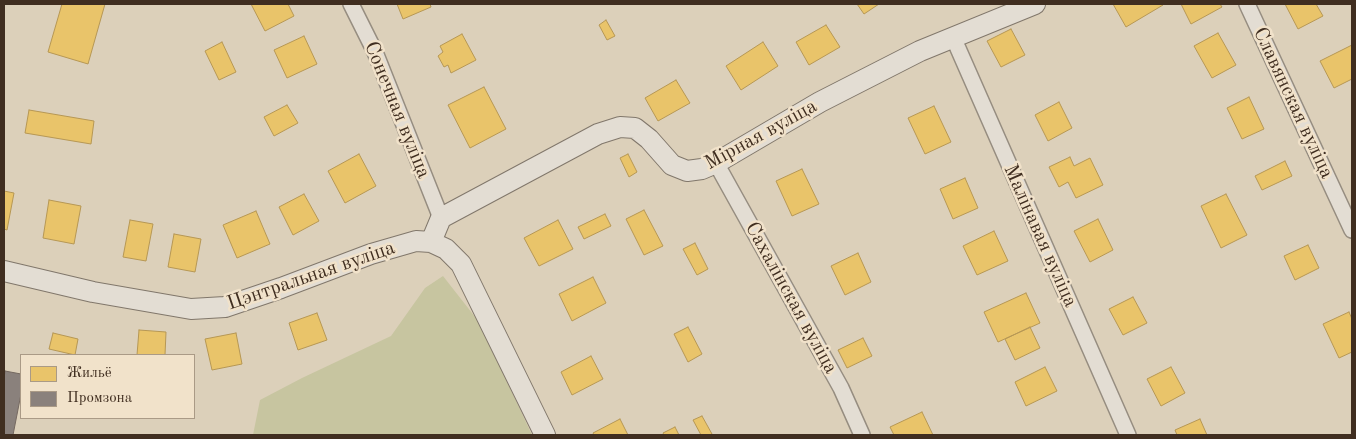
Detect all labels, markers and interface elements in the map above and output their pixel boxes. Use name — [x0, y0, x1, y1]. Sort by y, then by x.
street label: Славянская вуліца — [1247, 23, 1339, 183]
street label: Сонечная вуліца — [359, 38, 435, 182]
street label: Мірная вуліца — [701, 94, 821, 176]
street label: Малінавая вуліца — [998, 161, 1082, 311]
street label: Сахалінская вуліца — [739, 218, 843, 378]
street label: Цэнтральная вуліца — [224, 236, 398, 316]
legend — [20, 354, 195, 419]
text: Жильё — [67, 366, 112, 381]
text: Промзона — [67, 391, 132, 406]

